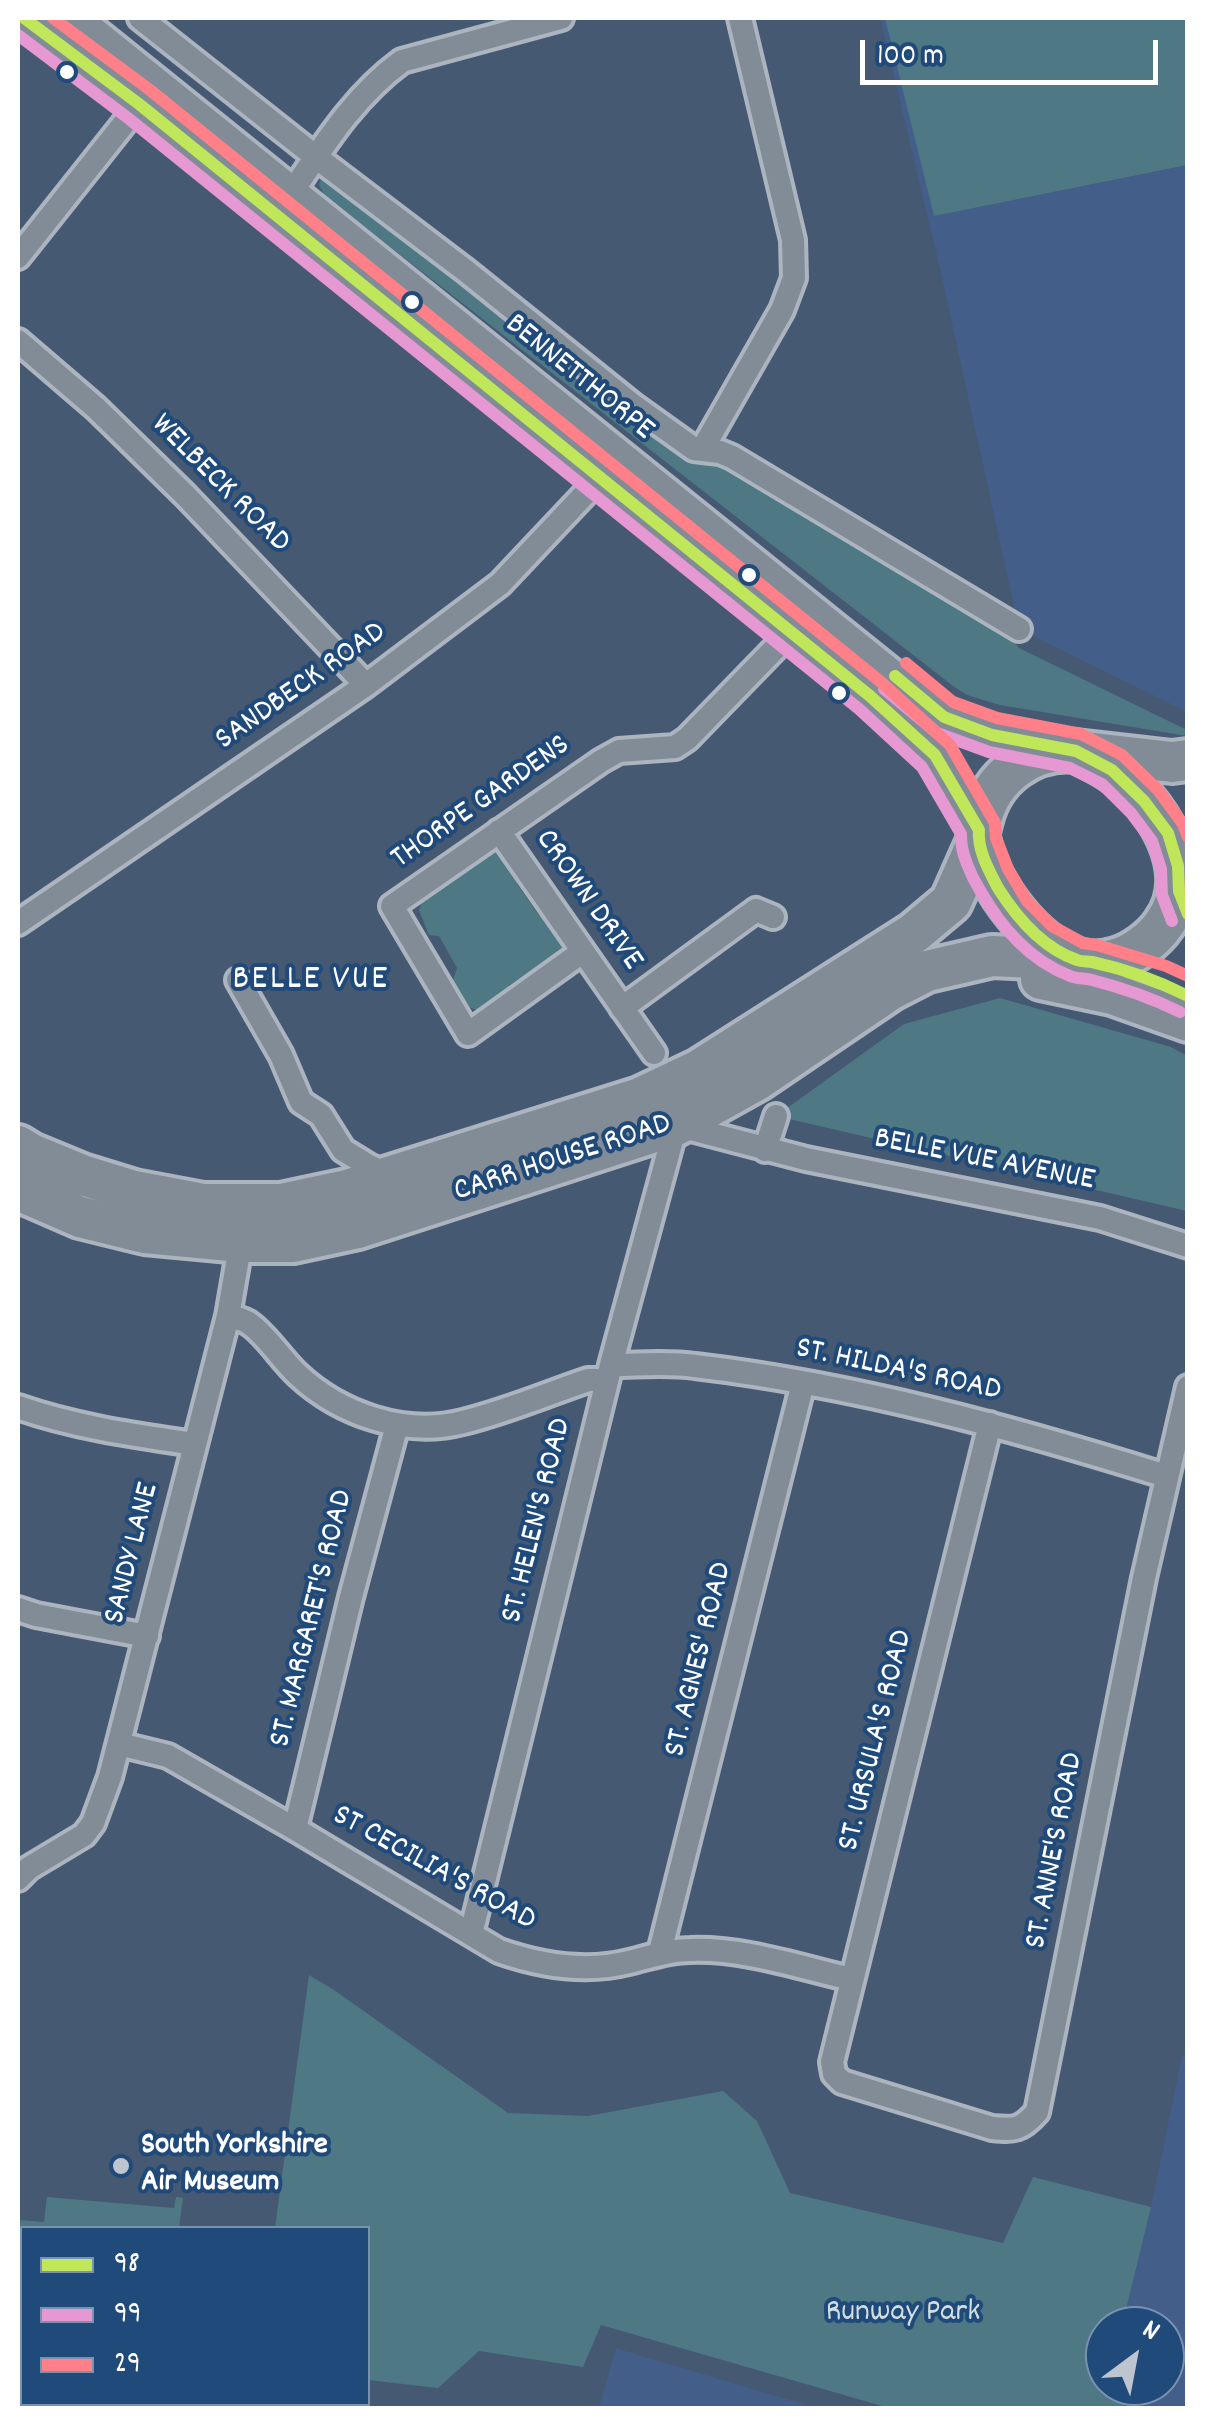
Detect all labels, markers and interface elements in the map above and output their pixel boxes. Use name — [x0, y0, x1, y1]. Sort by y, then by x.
scale bar — [865, 20, 1162, 82]
text: 100 m — [877, 36, 944, 79]
unlabelled marker — [57, 62, 77, 82]
unlabelled marker — [402, 292, 422, 312]
street label: BENNETTHORPE — [496, 307, 660, 451]
street label: WELBECK ROAD — [141, 407, 297, 563]
unlabelled marker — [739, 565, 759, 585]
street label: SANDBECK ROAD — [209, 615, 395, 761]
unlabelled marker — [829, 683, 849, 703]
street label: THORPE GARDENS — [385, 728, 579, 880]
street label: CROWN DRIVE — [524, 823, 650, 979]
district label: BELLE VUE — [232, 961, 390, 1003]
street label: CARR HOUSE ROAD — [450, 1107, 676, 1213]
street label: BELLE VUE AVENUE — [871, 1122, 1097, 1202]
street label: ST. HILDA'S ROAD — [792, 1332, 1004, 1412]
street label: ST. HELEN'S ROAD — [495, 1415, 583, 1627]
street label: SANDY LANE — [98, 1480, 170, 1628]
street label: ST. MARGARET'S ROAD — [263, 1486, 365, 1752]
street label: ST. AGNES' ROAD — [658, 1559, 744, 1761]
street label: ST. URSULA'S ROAD — [832, 1627, 924, 1855]
street label: ST. ANNE'S ROAD — [1019, 1750, 1095, 1952]
street label: ST CECILIA'S ROAD — [325, 1798, 541, 1942]
place label: South Yorkshire Air Museum — [141, 2129, 328, 2204]
marker: South Yorkshire Air Museum — [110, 2155, 132, 2177]
legend — [20, 2226, 370, 2406]
text: 98 — [114, 2244, 140, 2287]
text: 99 — [114, 2294, 141, 2337]
park label: Runway Park — [826, 2296, 980, 2334]
north arrow — [1085, 2306, 1185, 2406]
text: N — [1133, 2312, 1166, 2353]
text: 29 — [114, 2344, 141, 2387]

